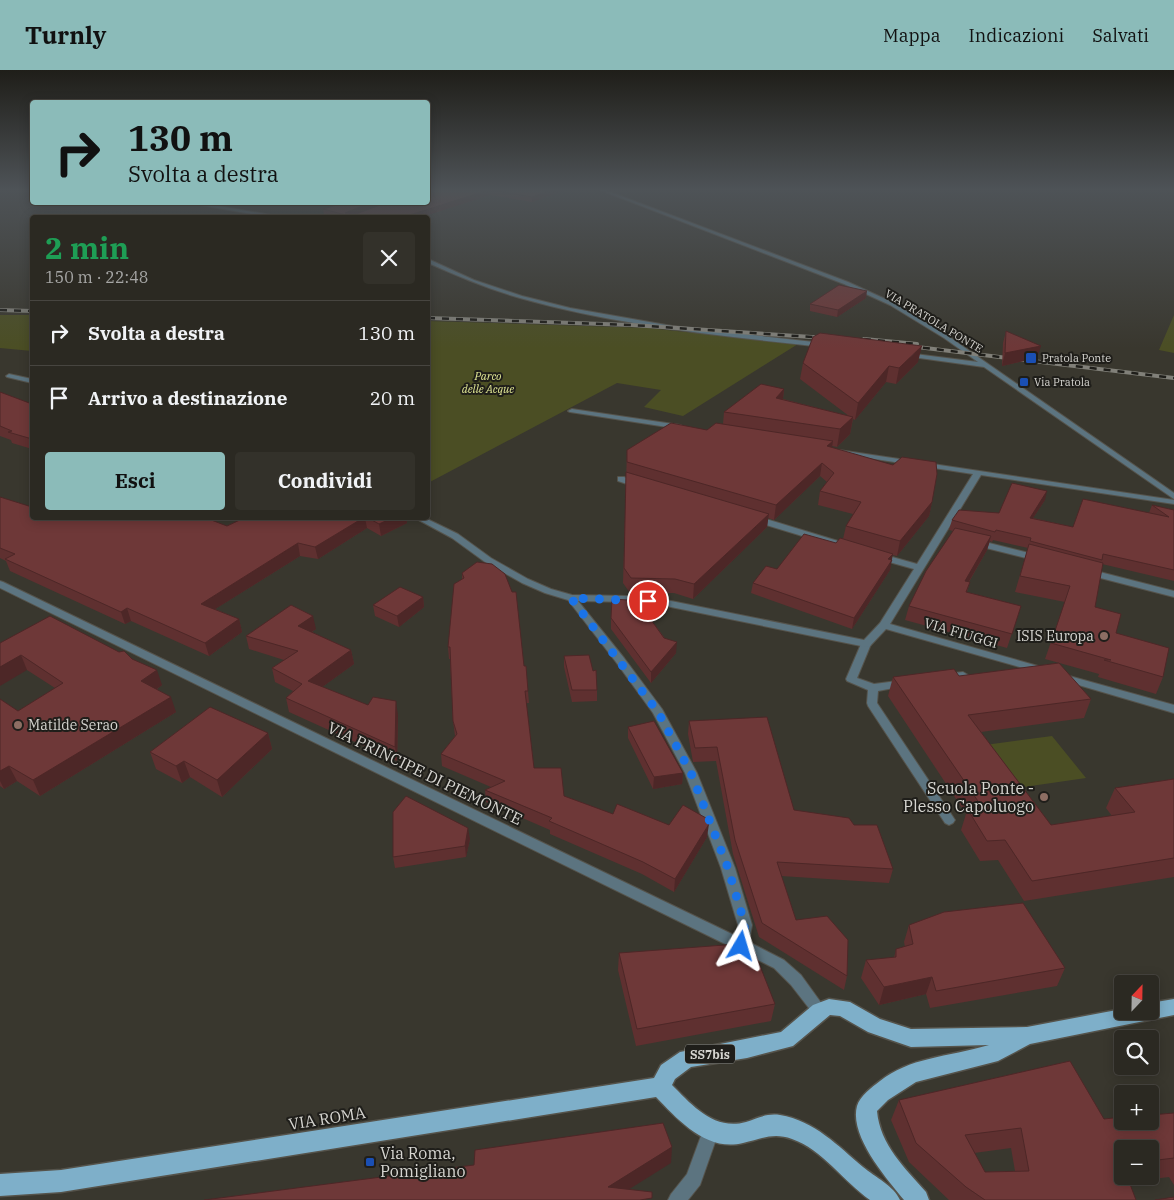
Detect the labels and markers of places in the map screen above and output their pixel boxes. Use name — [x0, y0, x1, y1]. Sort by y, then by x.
marker: Pratola Ponte — [1024, 351, 1038, 365]
place label: Pratola Ponte — [1042, 351, 1111, 365]
place label: Via Pratola — [1034, 375, 1090, 389]
marker: Via Pratola — [1018, 376, 1030, 388]
pin — [627, 580, 669, 622]
place label: ISIS Europa — [1016, 627, 1094, 645]
marker: ISIS Europa — [1098, 630, 1110, 642]
place label: Matilde Serao — [28, 716, 118, 734]
marker: Matilde Serao — [12, 719, 24, 731]
place label: Scuola Ponte - Plesso Capoluogo — [903, 778, 1034, 816]
marker: Scuola Ponte - Plesso Capoluogo — [1038, 791, 1050, 803]
place label: Via Roma, Pomigliano — [380, 1143, 466, 1181]
marker: Via Roma, Pomigliano — [364, 1156, 376, 1168]

